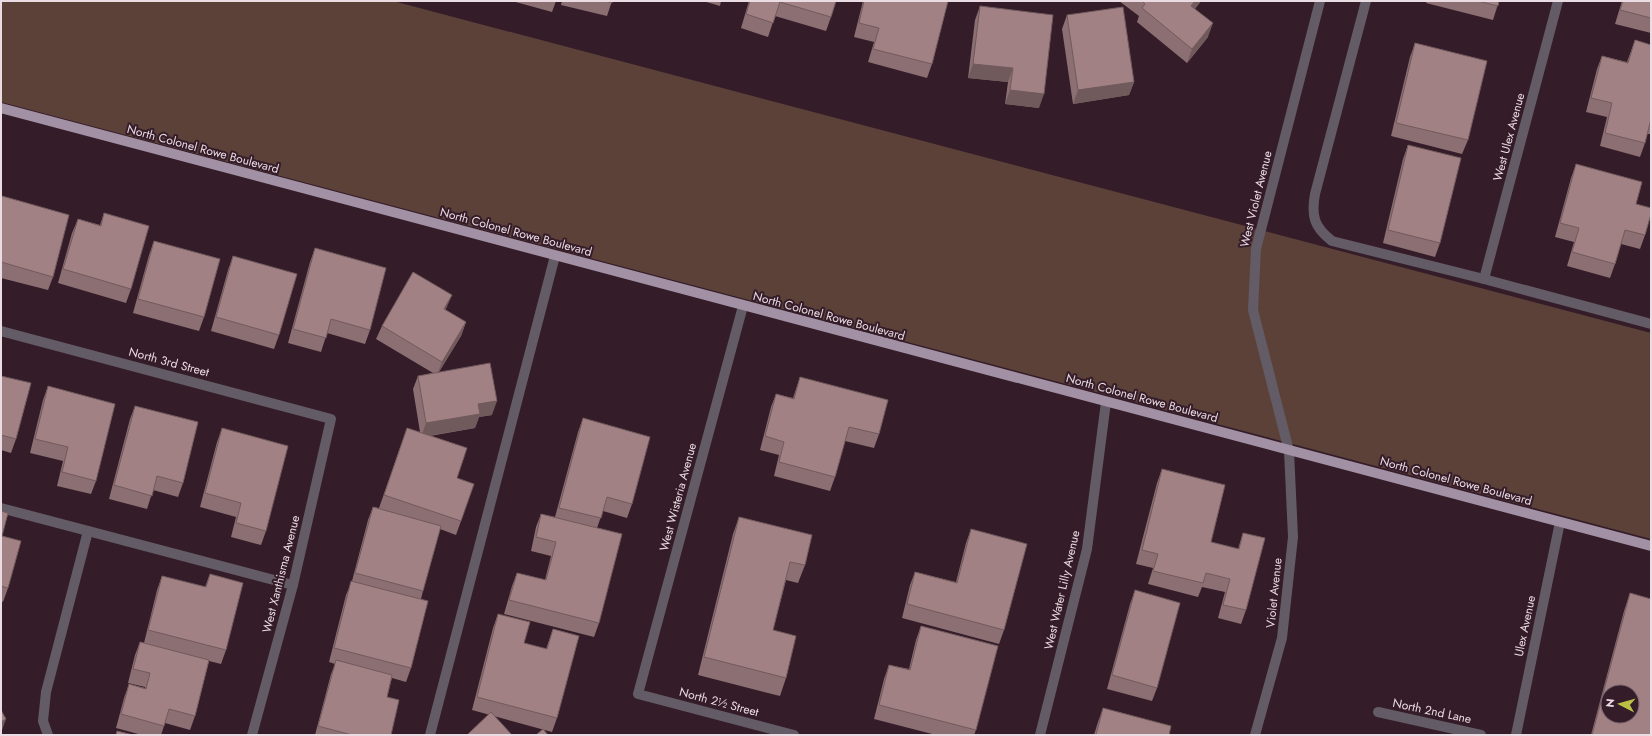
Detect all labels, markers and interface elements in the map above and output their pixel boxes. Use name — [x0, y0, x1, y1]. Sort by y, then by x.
street label: West Ulex Avenue — [1489, 91, 1529, 183]
street label: North Colonel Rowe Boulevard — [125, 120, 281, 178]
street label: West Violet Avenue — [1235, 149, 1277, 249]
street label: North Colonel Rowe Boulevard — [438, 203, 594, 261]
street label: North Colonel Rowe Boulevard — [751, 287, 907, 345]
street label: North 3rd Street — [127, 343, 211, 381]
street label: North Colonel Rowe Boulevard — [1064, 369, 1220, 427]
street label: West Wisteria Avenue — [655, 441, 701, 553]
street label: North Colonel Rowe Boulevard — [1378, 452, 1534, 510]
street label: West Xanthisma Avenue — [258, 513, 304, 635]
street label: West Water Lilly Avenue — [1040, 529, 1084, 651]
street label: Violet Avenue — [1261, 557, 1287, 629]
street label: Ulex Avenue — [1510, 594, 1540, 658]
street label: North 2½ Street — [677, 683, 761, 721]
north arrow — [1600, 684, 1640, 724]
street label: North 2nd Lane — [1391, 694, 1473, 728]
text: N — [1602, 698, 1618, 708]

